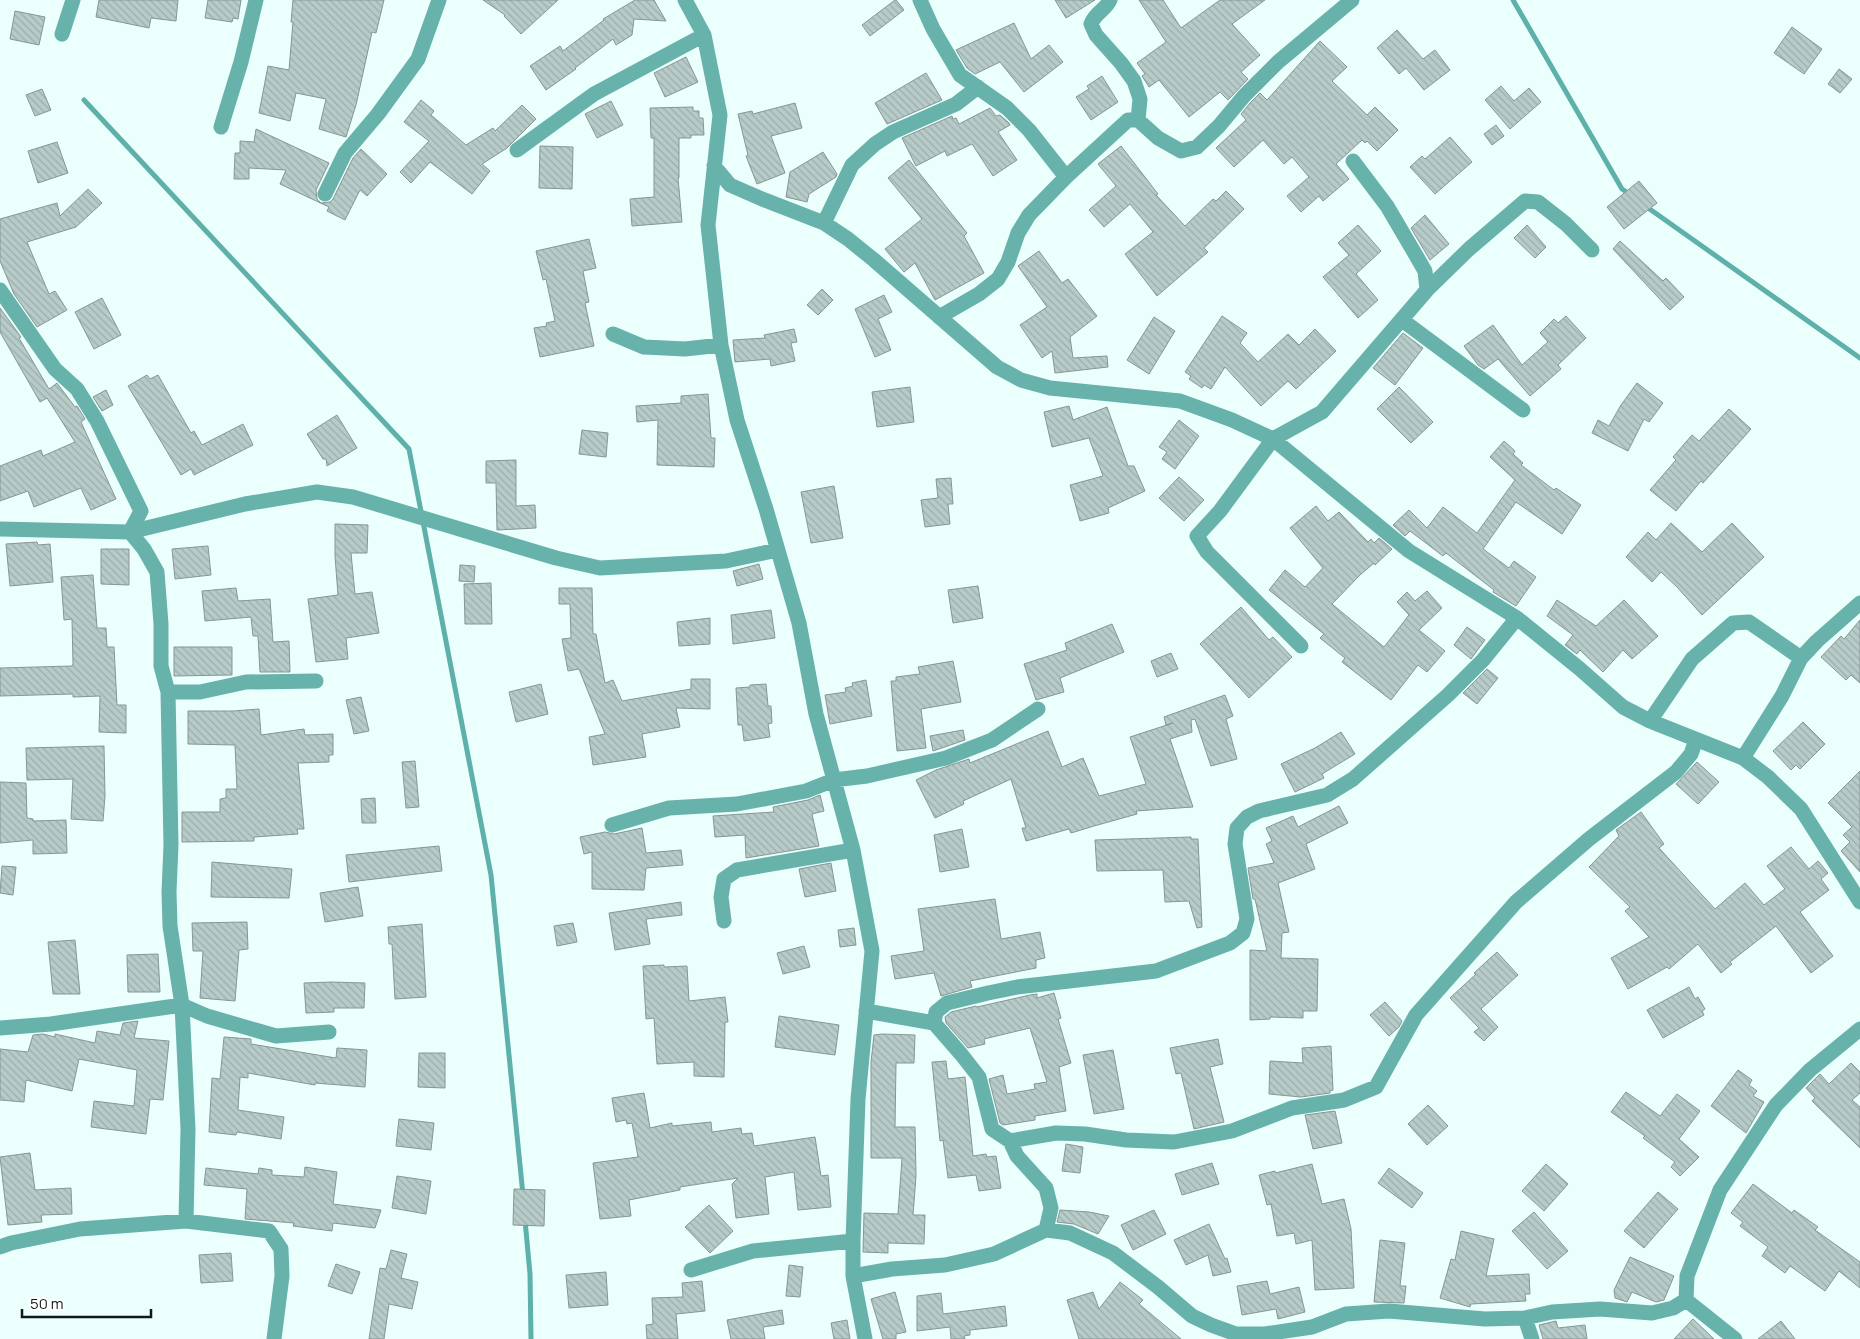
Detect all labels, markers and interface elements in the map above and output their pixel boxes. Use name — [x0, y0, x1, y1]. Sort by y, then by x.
scale bar — [22, 1286, 151, 1318]
text: 50 m — [30, 1293, 64, 1314]

